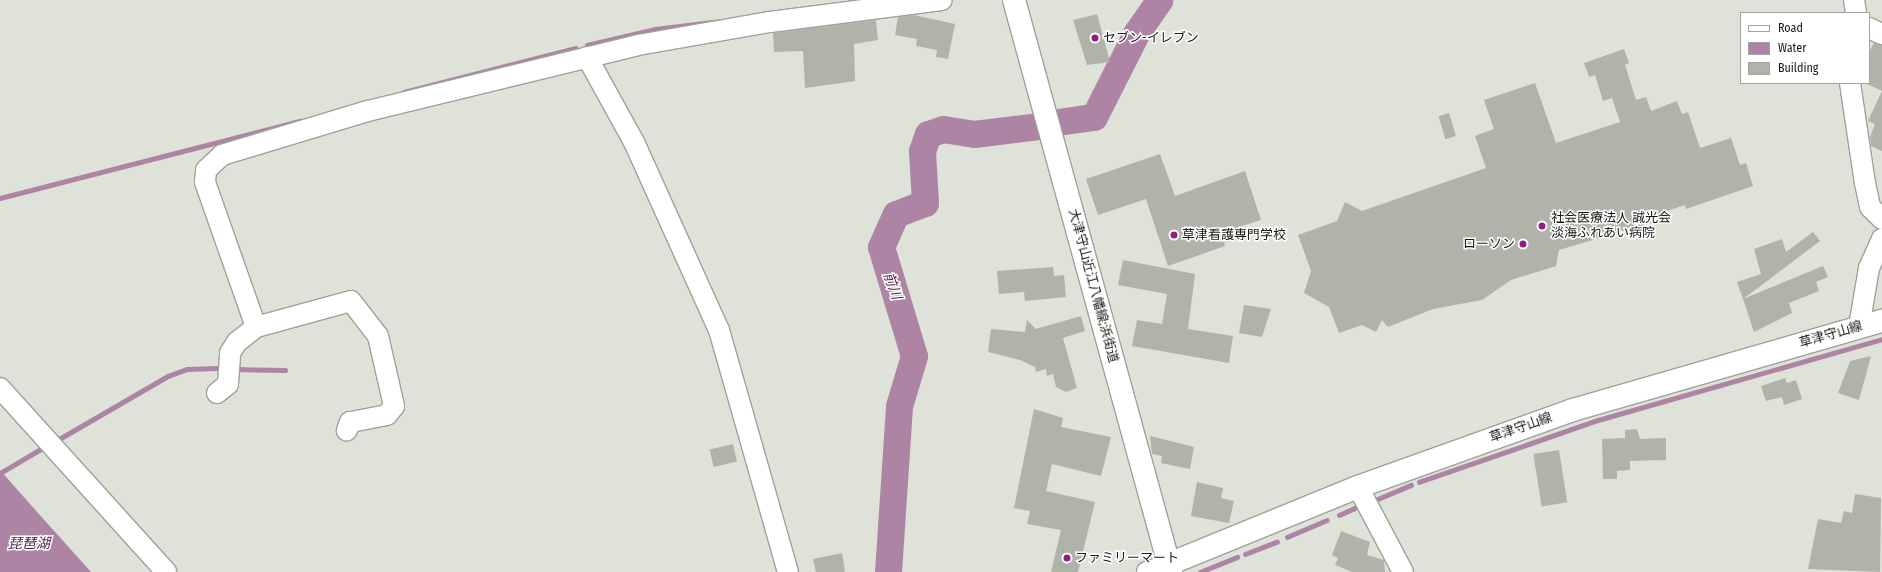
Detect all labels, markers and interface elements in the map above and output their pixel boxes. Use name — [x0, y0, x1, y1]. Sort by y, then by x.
legend — [1740, 12, 1870, 84]
text: Road — [1778, 21, 1803, 35]
place label: セブン-イレブン — [1103, 30, 1199, 46]
marker: セブン-イレブン — [1090, 33, 1100, 43]
text: Water — [1778, 41, 1806, 55]
text: Building — [1778, 61, 1818, 75]
street label: 大津守山近江八幡線;浜街道 — [1065, 207, 1121, 365]
place label: 社会医療法人 誠光会 淡海ふれあい病院 — [1551, 211, 1671, 242]
marker: 社会医療法人 誠光会 淡海ふれあい病院 — [1536, 220, 1548, 232]
place label: 草津看護専門学校 — [1182, 227, 1286, 243]
marker: 草津看護専門学校 — [1169, 230, 1179, 240]
place label: ローソン — [1463, 236, 1515, 252]
marker: ローソン — [1518, 239, 1528, 249]
water label: 前川 — [879, 270, 905, 302]
street label: 草津守山線 — [1798, 319, 1864, 351]
street label: 草津守山線 — [1488, 410, 1554, 446]
water label: 琵琶湖 — [8, 536, 50, 552]
place label: ファミリーマート — [1075, 550, 1179, 566]
marker: ファミリーマート — [1062, 553, 1072, 563]

